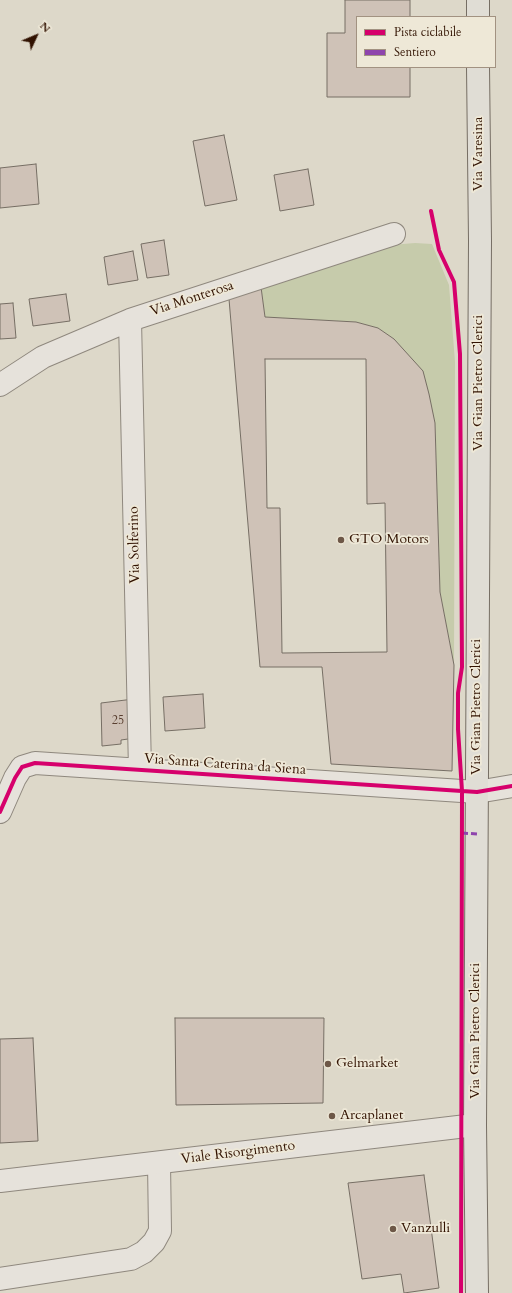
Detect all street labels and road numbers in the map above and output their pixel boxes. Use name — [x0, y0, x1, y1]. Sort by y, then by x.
street label: Via Varesina — [471, 117, 487, 191]
street label: Via Monterosa — [148, 278, 236, 320]
street label: Via Gian Pietro Clerici — [471, 315, 487, 451]
street label: Via Solferino — [126, 506, 144, 584]
street label: Via Gian Pietro Clerici — [469, 639, 485, 775]
street label: Via Santa Caterina da Siena — [144, 751, 306, 779]
street label: Via Gian Pietro Clerici — [468, 963, 484, 1099]
street label: Viale Risorgimento — [180, 1138, 296, 1168]

